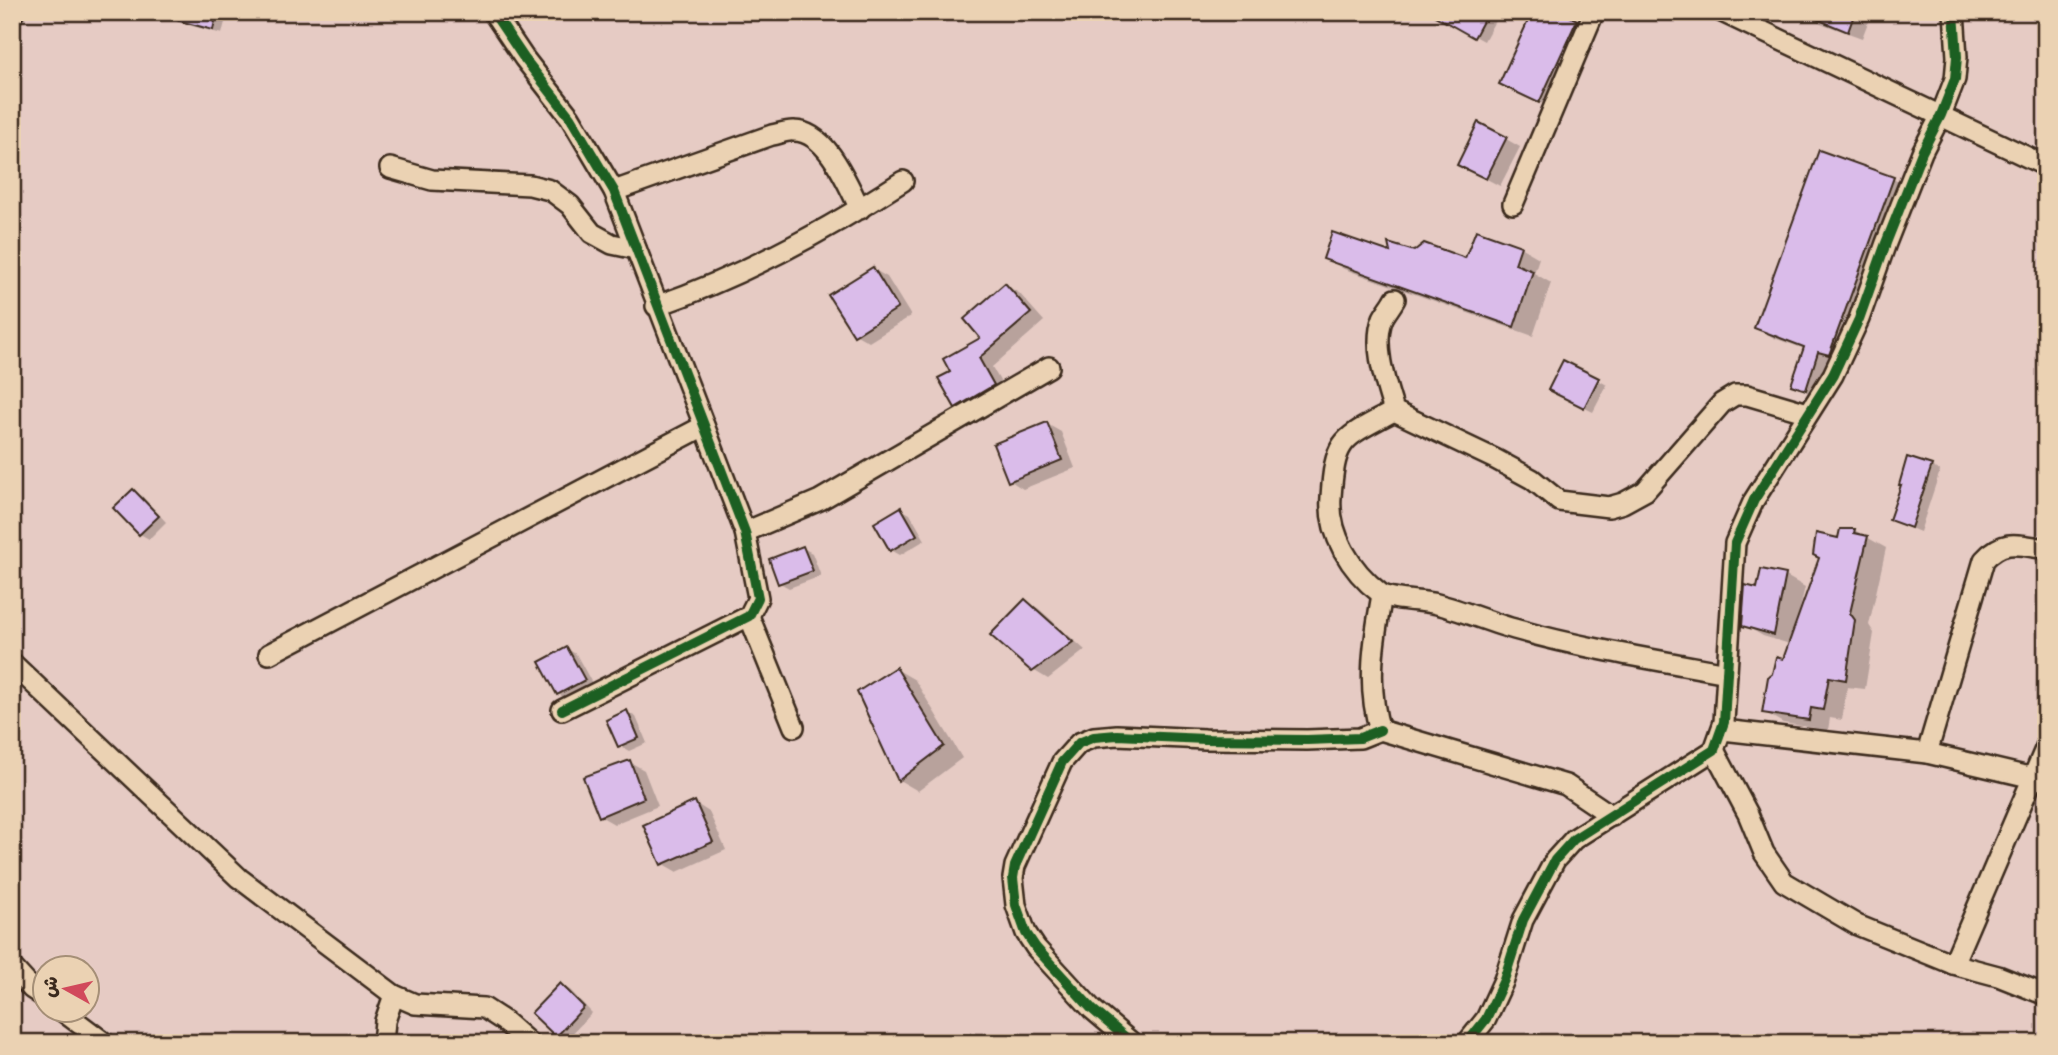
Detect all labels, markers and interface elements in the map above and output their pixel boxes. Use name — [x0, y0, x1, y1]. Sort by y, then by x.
north arrow — [32, 954, 102, 1024]
text: ش — [36, 975, 65, 999]

